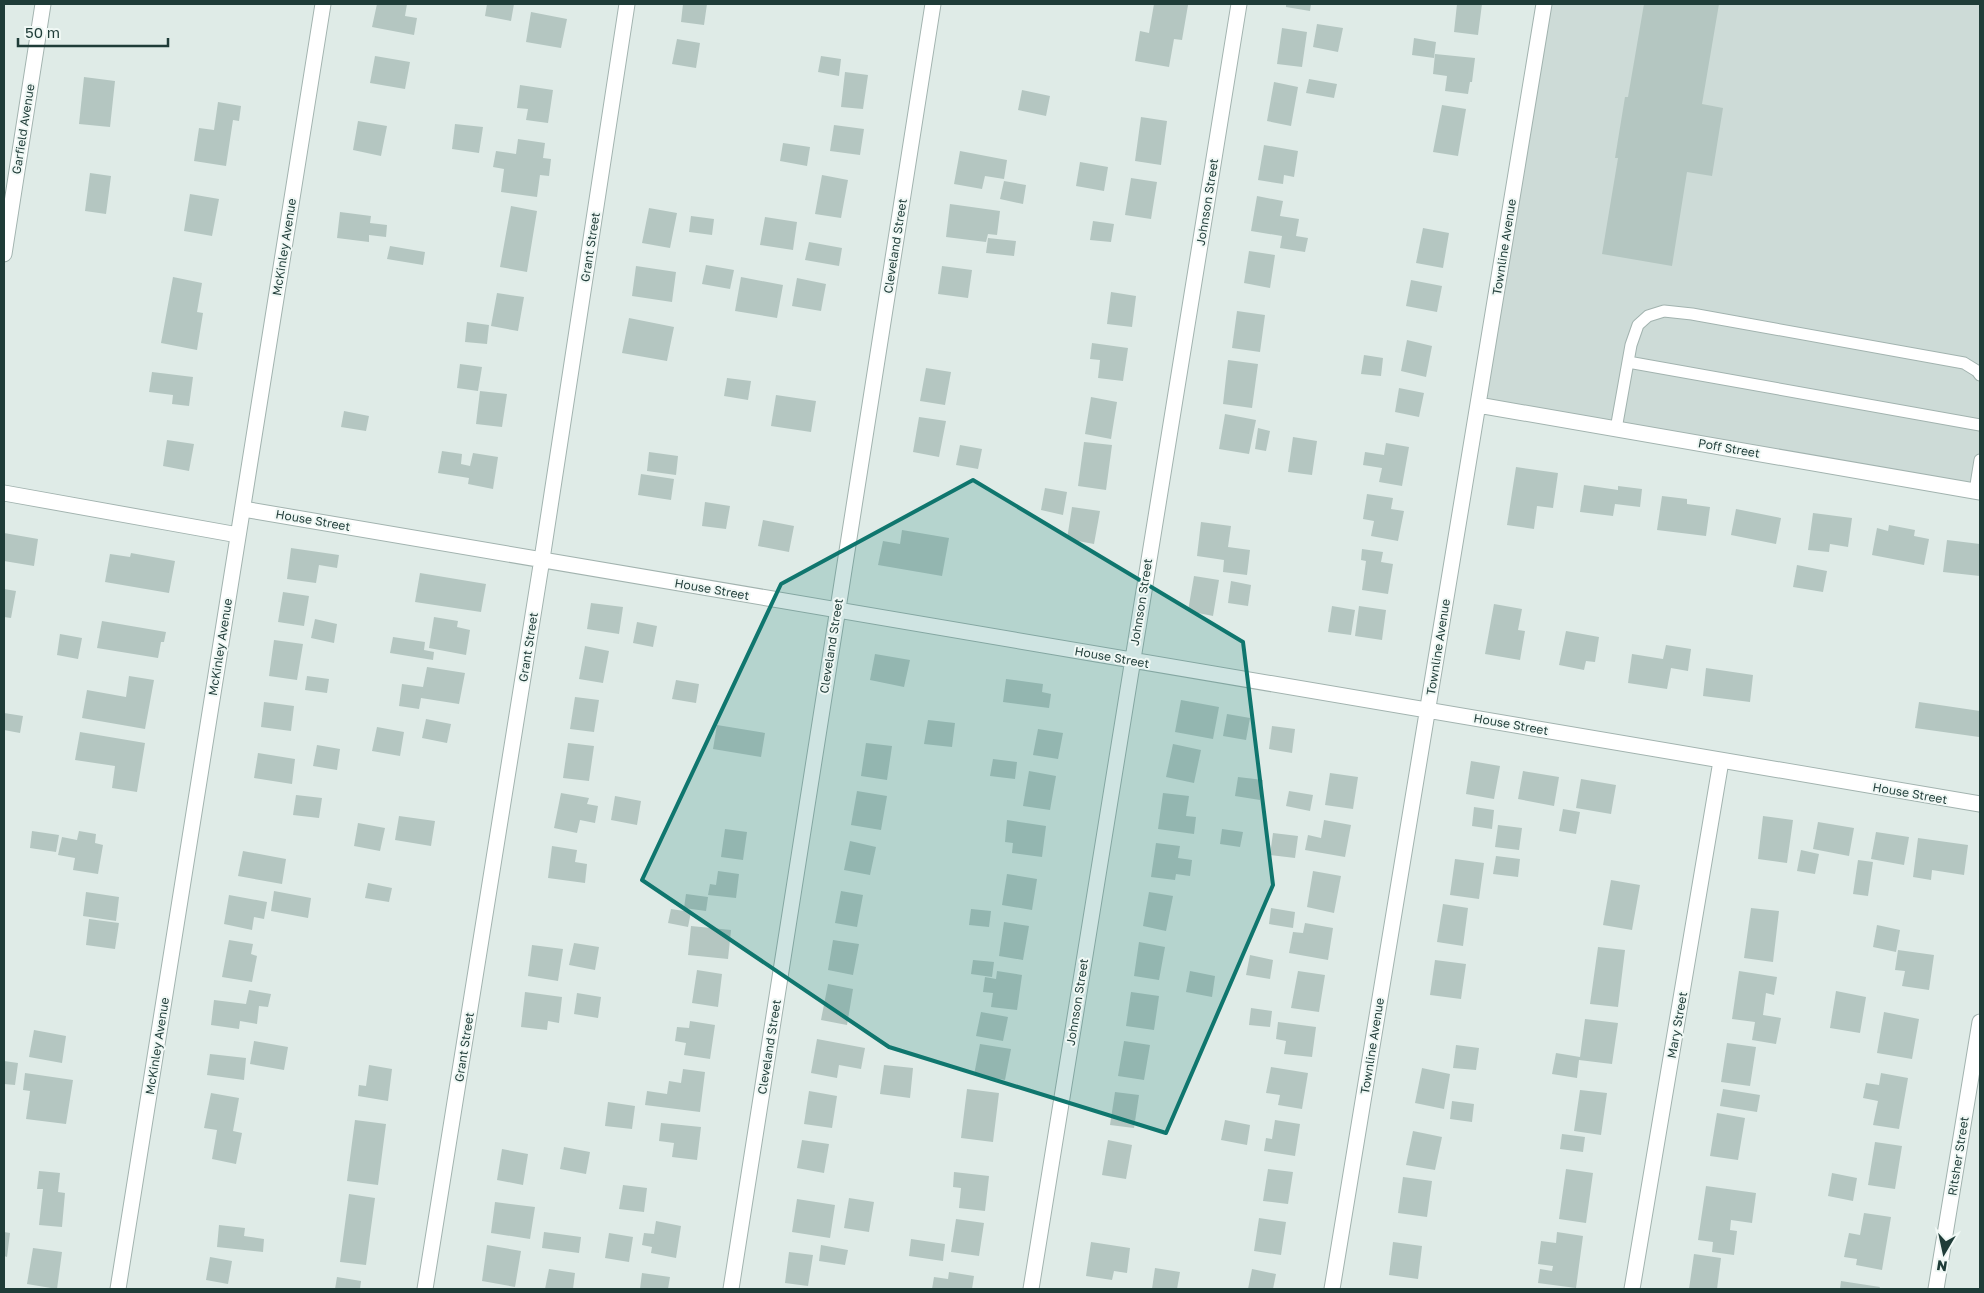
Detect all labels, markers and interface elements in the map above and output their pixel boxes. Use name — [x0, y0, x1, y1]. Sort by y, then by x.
scale bar — [18, 15, 168, 47]
text: 50 m — [25, 23, 60, 41]
street label: Garfield Avenue — [8, 83, 38, 175]
street label: Johnson Street — [1193, 157, 1221, 247]
street label: McKinley Avenue — [269, 197, 299, 297]
street label: Cleveland Street — [880, 197, 910, 295]
street label: Townline Avenue — [1489, 198, 1519, 296]
street label: Grant Street — [577, 211, 603, 283]
street label: Poff Street — [1697, 435, 1761, 461]
street label: House Street — [275, 506, 352, 534]
street label: Johnson Street — [1127, 557, 1155, 647]
street label: House Street — [674, 575, 751, 603]
street label: McKinley Avenue — [205, 597, 235, 697]
street label: Cleveland Street — [816, 597, 846, 695]
street label: Townline Avenue — [1423, 598, 1453, 696]
street label: Grant Street — [515, 611, 541, 683]
street label: House Street — [1074, 643, 1151, 671]
street label: House Street — [1473, 710, 1550, 738]
street label: House Street — [1872, 779, 1949, 807]
street label: Johnson Street — [1063, 957, 1091, 1047]
street label: Mary Street — [1664, 990, 1690, 1059]
street label: McKinley Avenue — [142, 996, 172, 1096]
street label: Townline Avenue — [1357, 997, 1387, 1095]
street label: Cleveland Street — [754, 998, 784, 1096]
street label: Grant Street — [451, 1011, 477, 1083]
street label: Ritsher Street — [1944, 1115, 1972, 1197]
north arrow — [1919, 1228, 1969, 1278]
text: N — [1935, 1257, 1948, 1276]

